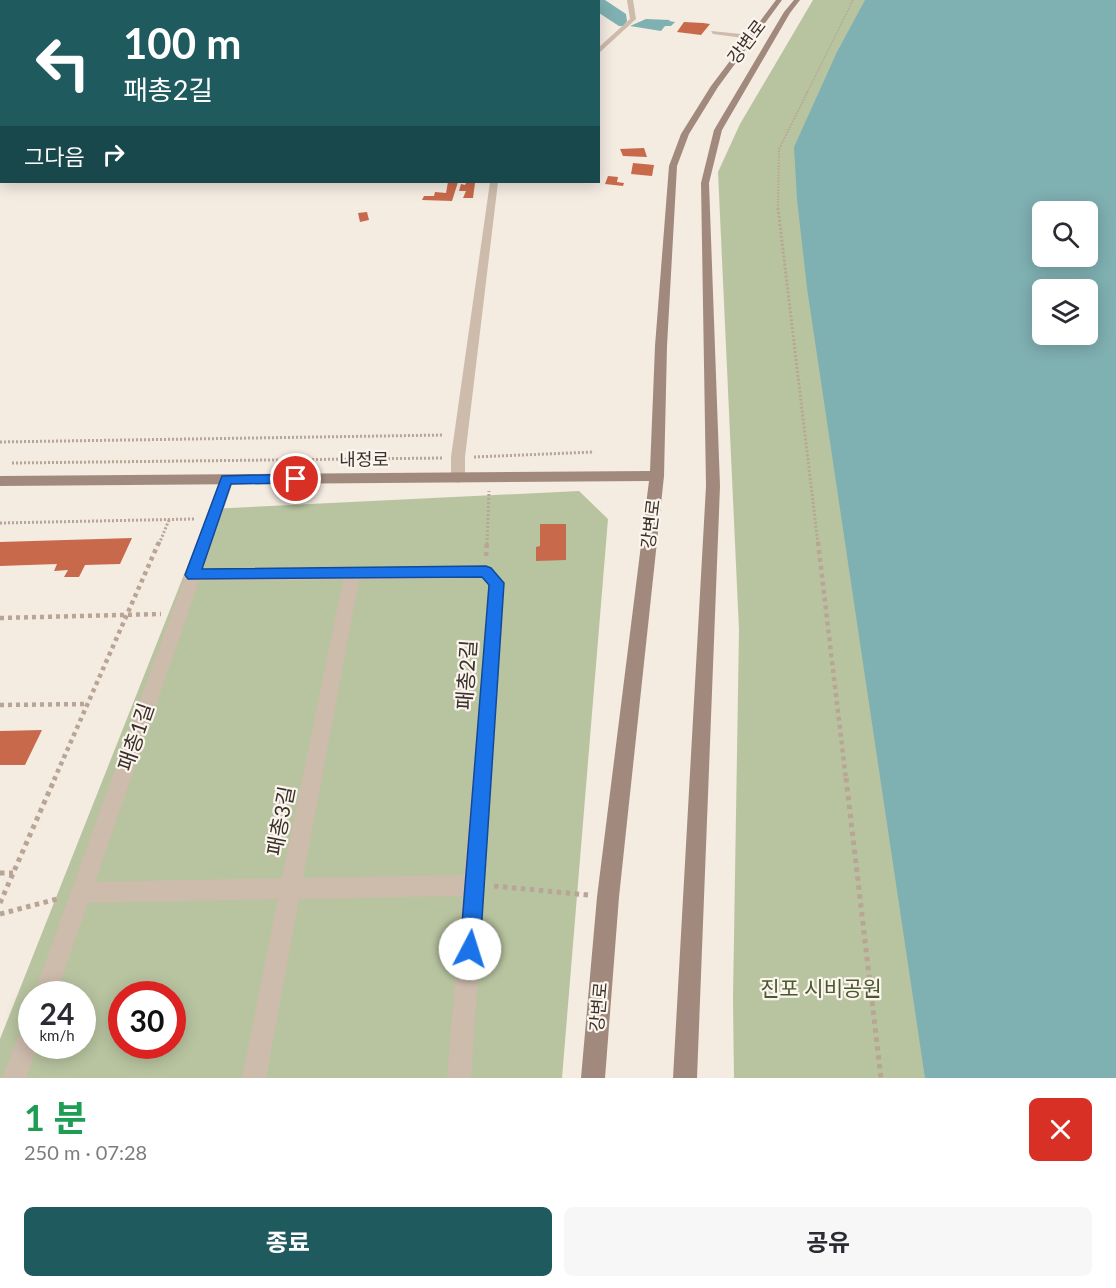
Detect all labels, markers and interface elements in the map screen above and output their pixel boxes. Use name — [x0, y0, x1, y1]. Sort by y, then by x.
street label: 강변로 — [722, 15, 770, 68]
text: 100 m — [123, 18, 241, 68]
icon: left — [24, 24, 102, 102]
text: 패총2길 — [123, 73, 213, 106]
icon: right — [97, 138, 130, 171]
text: 그다음 — [24, 143, 85, 170]
map controls — [1032, 201, 1098, 345]
button: search — [1032, 201, 1098, 267]
button: layers — [1032, 279, 1098, 345]
street label: 내정로 — [339, 448, 389, 470]
pin — [270, 453, 321, 504]
icon: arrive — [279, 462, 312, 495]
street label: 강변로 — [636, 498, 664, 550]
street label: 패총2길 — [451, 639, 480, 711]
street label: 패총1길 — [111, 699, 158, 774]
street label: 패총3길 — [261, 784, 298, 858]
position arrow — [438, 917, 502, 981]
park label: 진포 시비공원 — [760, 975, 882, 1000]
speed limit sign: 30 — [108, 981, 186, 1059]
street label: 강변로 — [585, 981, 611, 1033]
text: 24 — [40, 995, 74, 1031]
text: km/h — [39, 1026, 75, 1044]
text: 1 분 — [24, 1095, 87, 1139]
button: close — [1029, 1098, 1092, 1161]
text: 250 m · 07:28 — [24, 1140, 147, 1164]
button: 종료 — [24, 1207, 552, 1276]
button: 공유 — [564, 1207, 1092, 1276]

